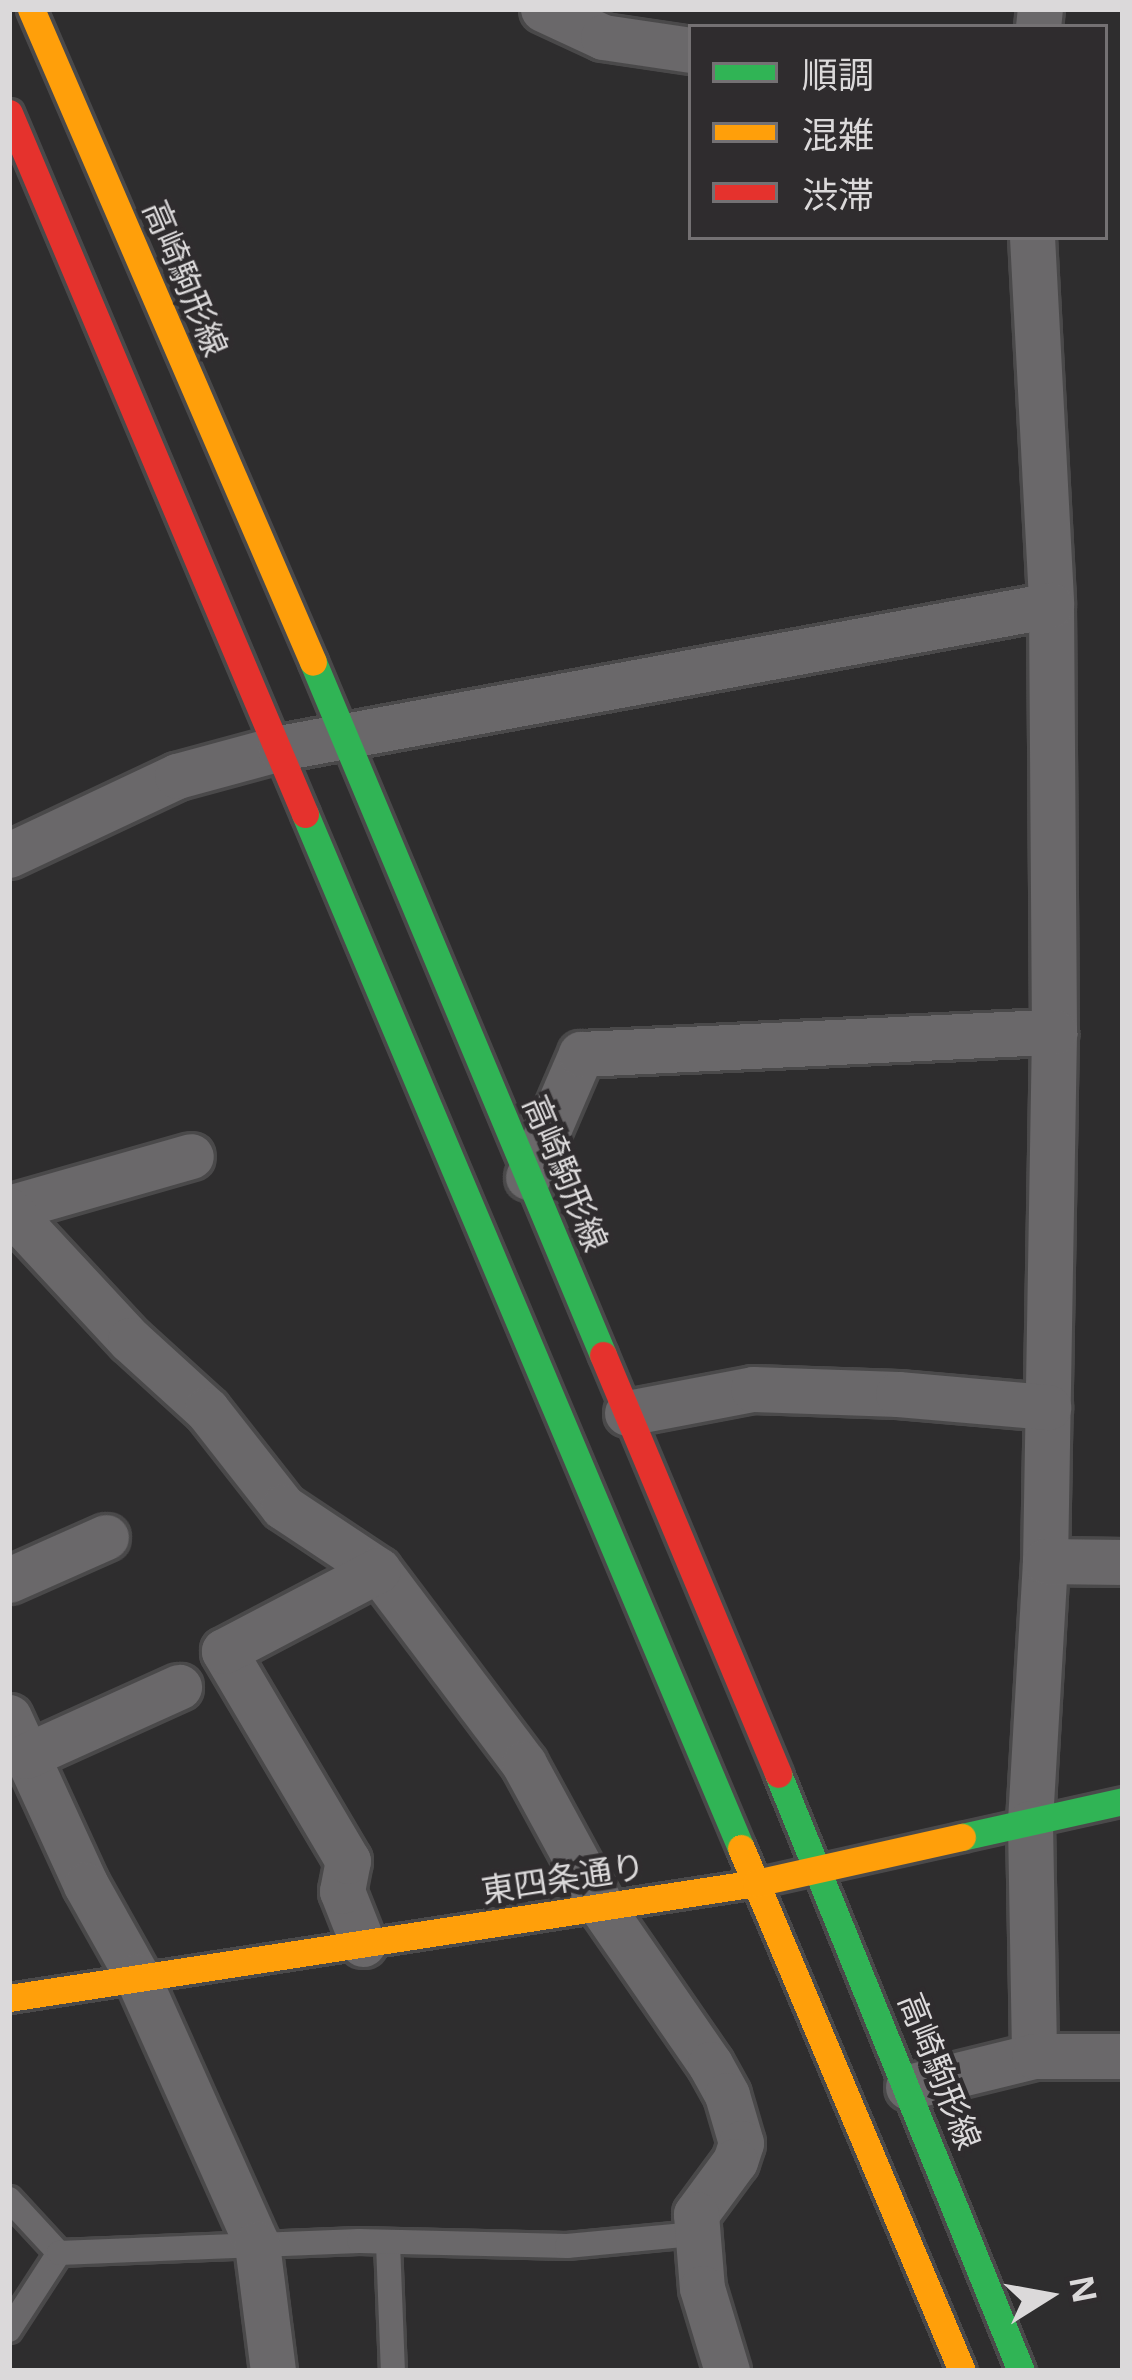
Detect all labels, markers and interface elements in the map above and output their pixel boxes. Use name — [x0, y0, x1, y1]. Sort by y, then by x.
legend — [688, 24, 1108, 240]
text: 順調 — [802, 50, 874, 99]
text: 混雑 — [802, 110, 874, 159]
text: 渋滞 — [802, 170, 874, 219]
street label: 高崎駒形線 — [136, 194, 236, 362]
street label: 高崎駒形線 — [516, 1089, 616, 1257]
street label: 東四条通り — [478, 1846, 648, 1910]
street label: 高崎駒形線 — [891, 1987, 989, 2155]
north arrow — [988, 2236, 1108, 2356]
text: N — [1059, 2272, 1108, 2307]

